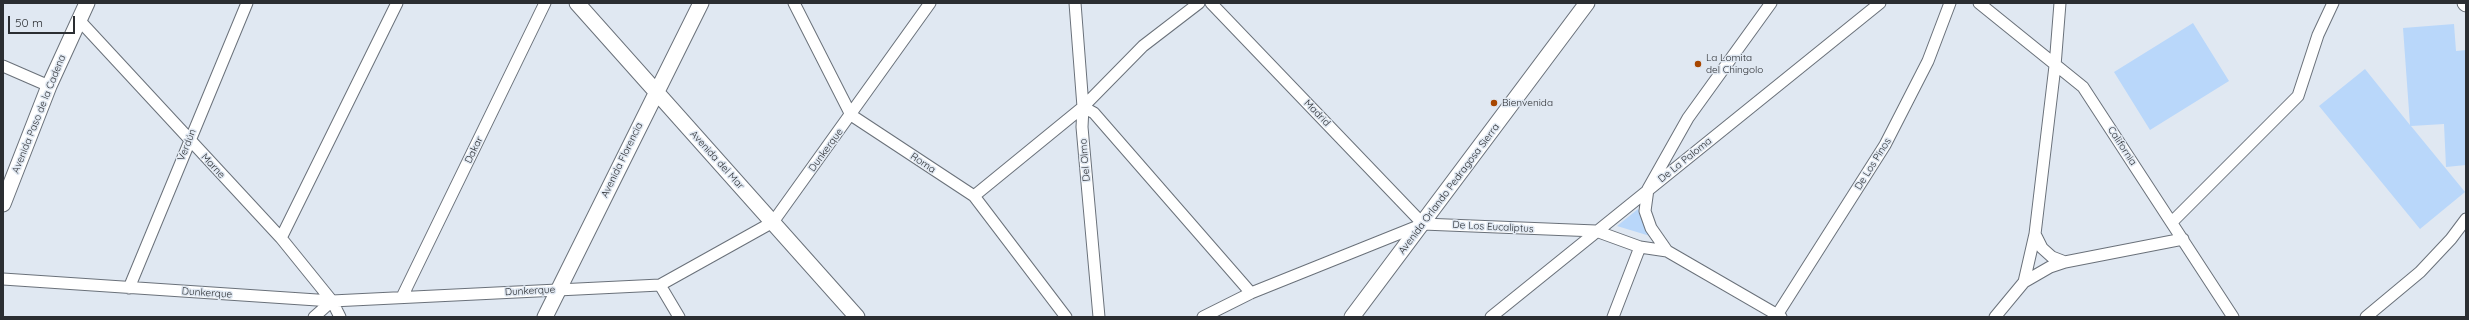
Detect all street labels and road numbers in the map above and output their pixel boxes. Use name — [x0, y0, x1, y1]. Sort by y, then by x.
street label: Avenida Paso de la Cadena — [10, 53, 68, 175]
street label: Madrid — [1301, 97, 1333, 129]
street label: Avenida Florencia — [599, 120, 645, 200]
street label: Avenida Orlando Pedragosa Sierra — [1396, 121, 1502, 257]
street label: California — [2105, 124, 2139, 168]
street label: Dunkerque — [806, 126, 846, 174]
street label: Verdún — [175, 127, 199, 163]
street label: Avenida del Mar — [688, 128, 746, 192]
street label: Dakar — [462, 135, 486, 165]
street label: De La Paloma — [1656, 135, 1714, 185]
street label: De Los Pinos — [1852, 136, 1894, 192]
street label: Del Olmo — [1077, 138, 1093, 182]
street label: Roma — [908, 150, 938, 176]
street label: Marne — [199, 151, 227, 181]
street label: De Los Eucaliptus — [1452, 219, 1534, 235]
street label: Dunkerque — [504, 284, 556, 298]
street label: Dunkerque — [181, 285, 233, 301]

